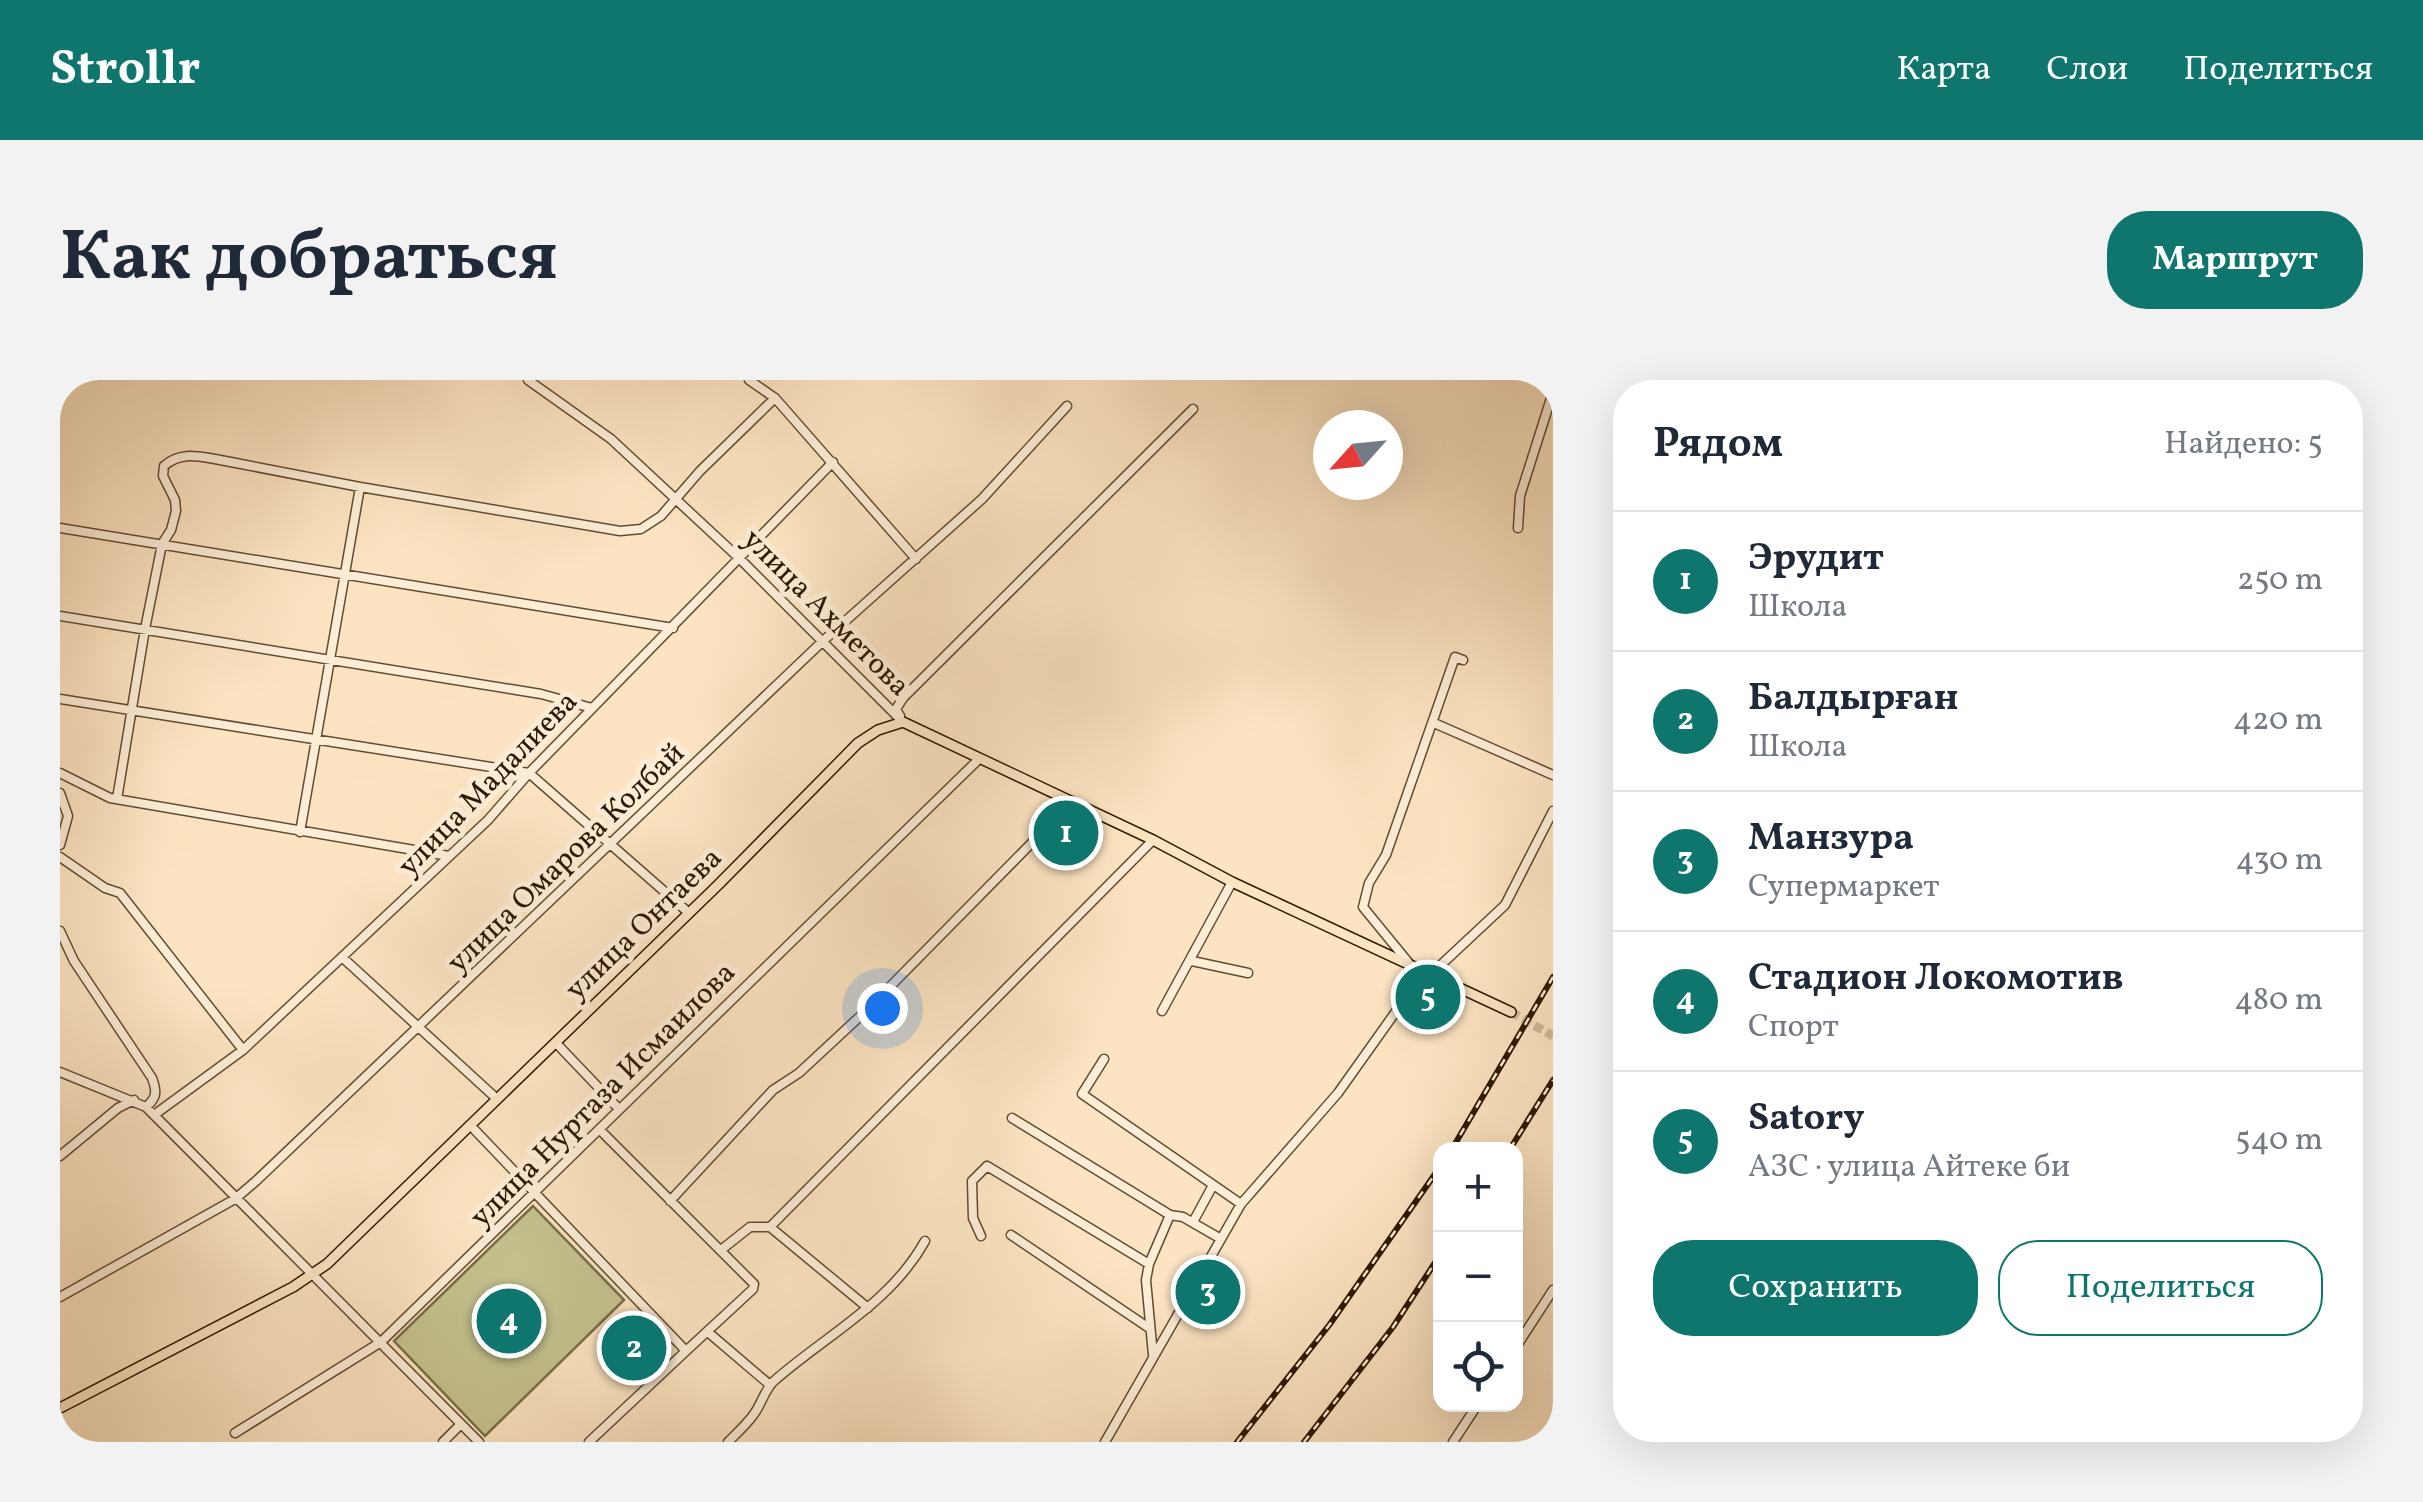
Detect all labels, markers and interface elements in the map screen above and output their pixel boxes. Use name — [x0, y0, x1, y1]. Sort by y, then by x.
text: Strollr — [50, 37, 200, 104]
text: Карта — [1896, 46, 1991, 94]
text: Слои — [2046, 46, 2128, 94]
text: Поделиться — [2183, 46, 2373, 94]
text: Как добраться — [60, 211, 558, 309]
button: Маршрут — [2107, 211, 2363, 309]
north arrow — [1313, 410, 1403, 500]
text: Рядом — [1653, 416, 1783, 475]
text: Найдено: 5 — [2164, 423, 2323, 467]
street label: улица Ахметова — [732, 520, 919, 707]
text: Эрудит — [1748, 533, 1884, 586]
text: 1 — [1679, 559, 1692, 603]
text: 250 m — [2237, 559, 2323, 603]
text: Школа — [1748, 586, 1847, 630]
text: Балдырған — [1748, 673, 1959, 726]
street label: улица Мадалиева — [389, 682, 588, 887]
text: 2 — [1677, 699, 1694, 743]
text: 420 m — [2233, 699, 2323, 743]
text: Школа — [1748, 726, 1847, 770]
street label: улица Омарова Колбай — [438, 734, 695, 983]
pin: 1 — [1034, 796, 1098, 870]
text: Манзура — [1748, 813, 1914, 866]
street label: улица Онтаева — [556, 839, 732, 1010]
text: 3 — [1677, 839, 1694, 883]
text: 430 m — [2235, 839, 2323, 883]
text: Супермаркет — [1748, 866, 1939, 910]
street label: улица Нуртаза Исмаилова — [461, 953, 746, 1238]
text: Стадион Локомотив — [1748, 953, 2123, 1006]
pin: 5 — [1396, 960, 1460, 1034]
text: 4 — [1676, 979, 1695, 1023]
text: 480 m — [2234, 979, 2323, 1023]
your location — [857, 983, 908, 1034]
text: Спорт — [1748, 1006, 1839, 1050]
text: Satory — [1748, 1093, 1865, 1146]
text: 5 — [1678, 1119, 1693, 1163]
text: 540 m — [2235, 1119, 2323, 1163]
map controls — [1433, 1142, 1523, 1412]
button: + — [1433, 1142, 1523, 1232]
text: АЗС · улица Айтеке би — [1748, 1146, 2070, 1190]
button: − — [1433, 1232, 1523, 1322]
button: Сохранить — [1653, 1240, 1978, 1336]
button: Поделиться — [1998, 1240, 2323, 1336]
pin: 3 — [1176, 1254, 1240, 1330]
pin: 4 — [476, 1284, 542, 1358]
pin: 2 — [602, 1310, 666, 1386]
button: locate — [1433, 1322, 1523, 1412]

